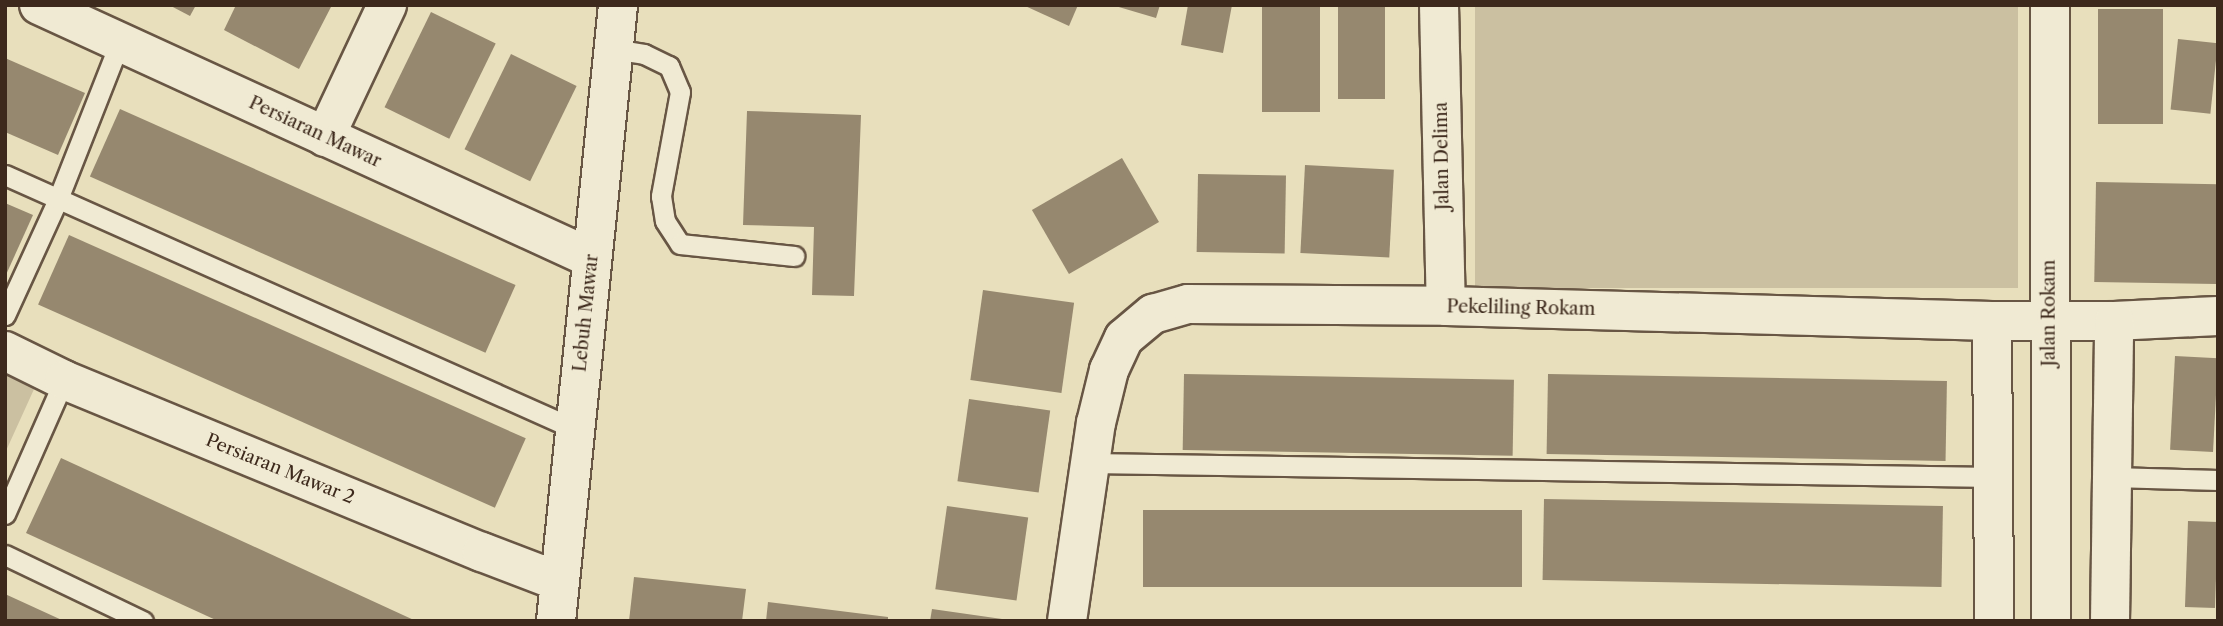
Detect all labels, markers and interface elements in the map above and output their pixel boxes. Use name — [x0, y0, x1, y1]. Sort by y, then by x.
street label: Persiaran Mawar — [245, 92, 385, 172]
street label: Jalan Delima — [1430, 102, 1454, 210]
street label: Lebuh Mawar — [569, 253, 603, 373]
street label: Jalan Rokam — [2038, 260, 2060, 366]
street label: Pekeliling Rokam — [1446, 296, 1596, 320]
street label: Persiaran Mawar 2 — [202, 429, 358, 509]

